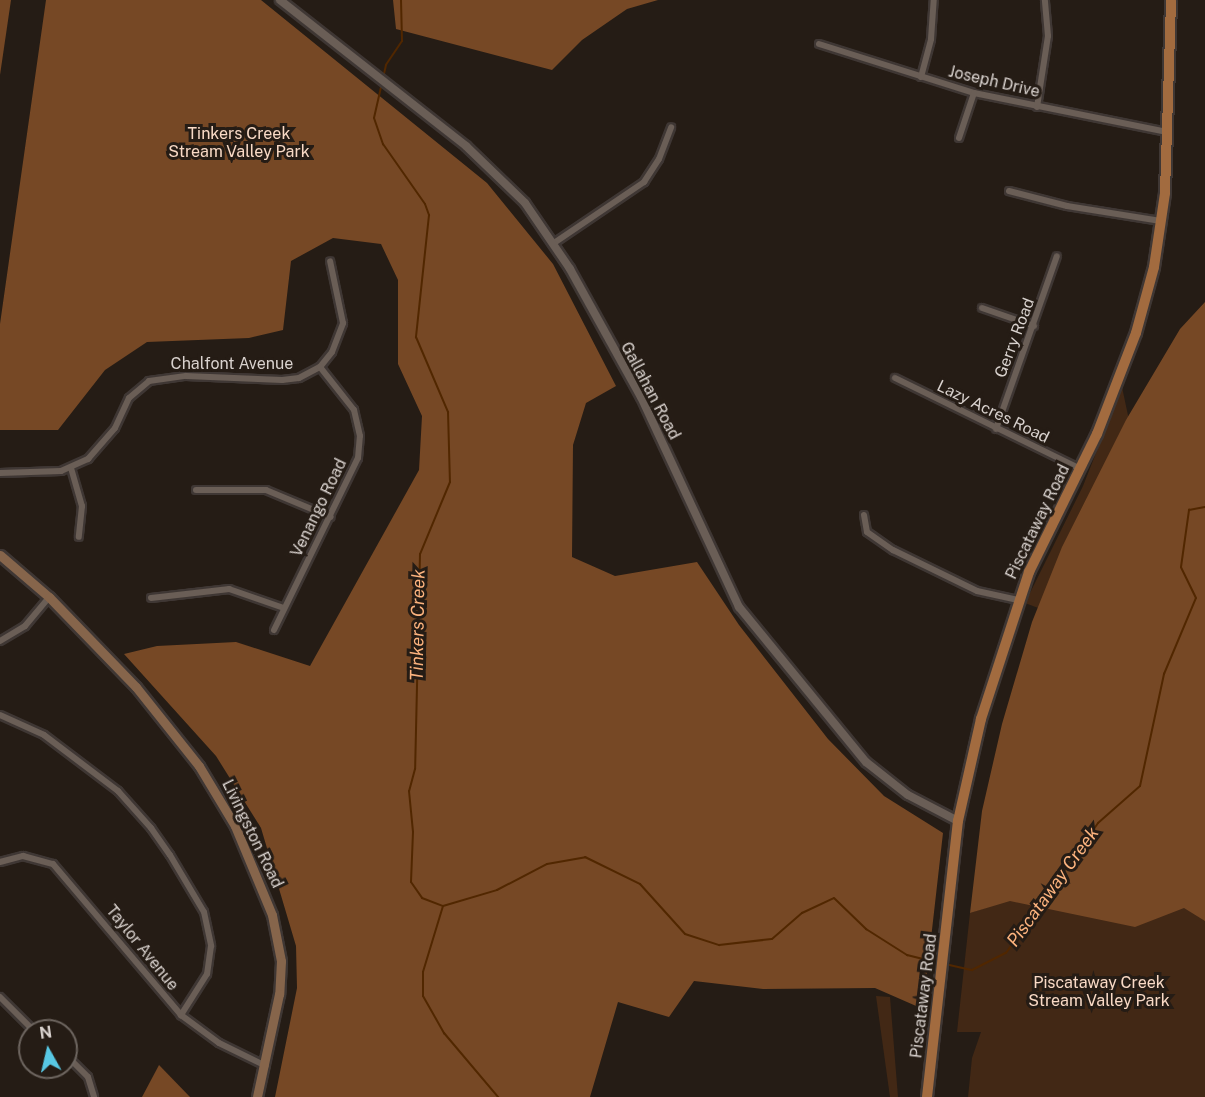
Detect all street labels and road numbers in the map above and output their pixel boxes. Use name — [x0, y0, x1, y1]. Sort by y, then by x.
street label: Joseph Drive — [946, 62, 1042, 102]
street label: Gerry Road — [991, 295, 1039, 381]
street label: Gallahan Road — [616, 339, 684, 443]
street label: Chalfont Avenue — [171, 354, 293, 374]
street label: Lazy Acres Road — [934, 377, 1052, 447]
street label: Venango Road — [287, 456, 351, 560]
street label: Piscataway Road — [1002, 461, 1074, 583]
street label: Livingston Road — [217, 777, 287, 891]
street label: Taylor Avenue — [102, 901, 182, 995]
street label: Piscataway Road — [907, 933, 941, 1059]

